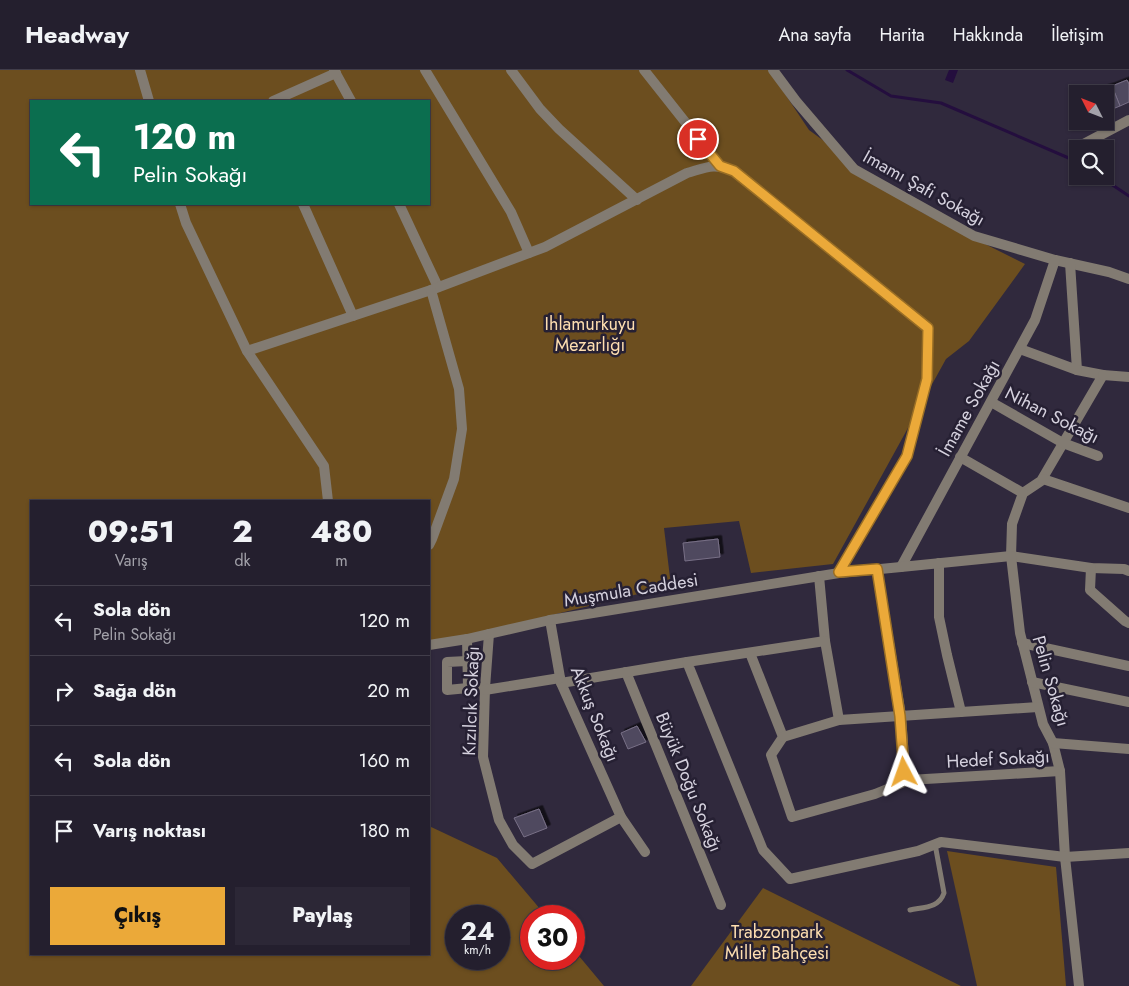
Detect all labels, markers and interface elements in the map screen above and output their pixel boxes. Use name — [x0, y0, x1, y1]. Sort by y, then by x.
text: Headway — [25, 17, 129, 52]
text: Ana sayfa — [778, 22, 851, 48]
text: Harita — [879, 22, 925, 48]
text: Hakkında — [953, 22, 1023, 48]
text: İletişim — [1051, 22, 1104, 48]
north arrow — [1069, 85, 1114, 130]
map controls — [1069, 85, 1114, 185]
text: 120 m — [133, 112, 236, 162]
pin — [677, 118, 719, 160]
icon: left — [50, 120, 115, 185]
icon: arrive — [684, 125, 712, 153]
button: search — [1069, 140, 1114, 185]
street label: İmamı Şafi Sokağı — [858, 144, 990, 232]
text: Pelin Sokağı — [133, 158, 247, 190]
park label: Ihlamurkuyu Mezarlığı — [545, 311, 635, 358]
street label: İmame Sokağı — [932, 355, 1006, 461]
street label: Nihan Sokağı — [1000, 380, 1104, 450]
text: 09:51 — [88, 510, 175, 553]
text: 2 — [232, 510, 253, 553]
text: 480 — [310, 510, 372, 553]
text: Varış — [115, 549, 148, 572]
text: dk — [234, 549, 251, 572]
text: m — [335, 549, 348, 572]
street label: Muşmula Caddesi — [562, 567, 700, 613]
text: Sola dön — [93, 596, 171, 623]
icon: left — [50, 607, 78, 635]
text: 120 m — [359, 607, 410, 634]
text: Pelin Sokağı — [93, 623, 176, 646]
street label: Pelin Sokağı — [1026, 632, 1076, 730]
street label: Kızılcık Sokağı — [456, 646, 486, 756]
street label: Akkuş Sokağı — [564, 662, 626, 766]
icon: right — [50, 677, 78, 705]
text: Sağa dön — [93, 677, 177, 704]
text: 20 m — [367, 677, 410, 704]
street label: Büyük Doğu Sokağı — [649, 708, 729, 856]
street label: Hedef Sokağı — [946, 743, 1050, 775]
position arrow — [877, 745, 929, 797]
icon: left — [50, 747, 78, 775]
text: Sola dön — [93, 747, 171, 774]
text: 160 m — [359, 747, 410, 774]
icon: arrive — [50, 817, 78, 845]
text: Varış noktası — [93, 817, 206, 844]
text: 180 m — [359, 817, 410, 844]
button: Çıkış — [50, 887, 225, 945]
button: Paylaş — [235, 887, 410, 945]
speed limit sign: 30 — [520, 905, 585, 970]
text: 24 — [461, 913, 494, 949]
park label: Trabzonpark Millet Bahçesi — [725, 919, 829, 966]
text: km/h — [464, 941, 491, 959]

